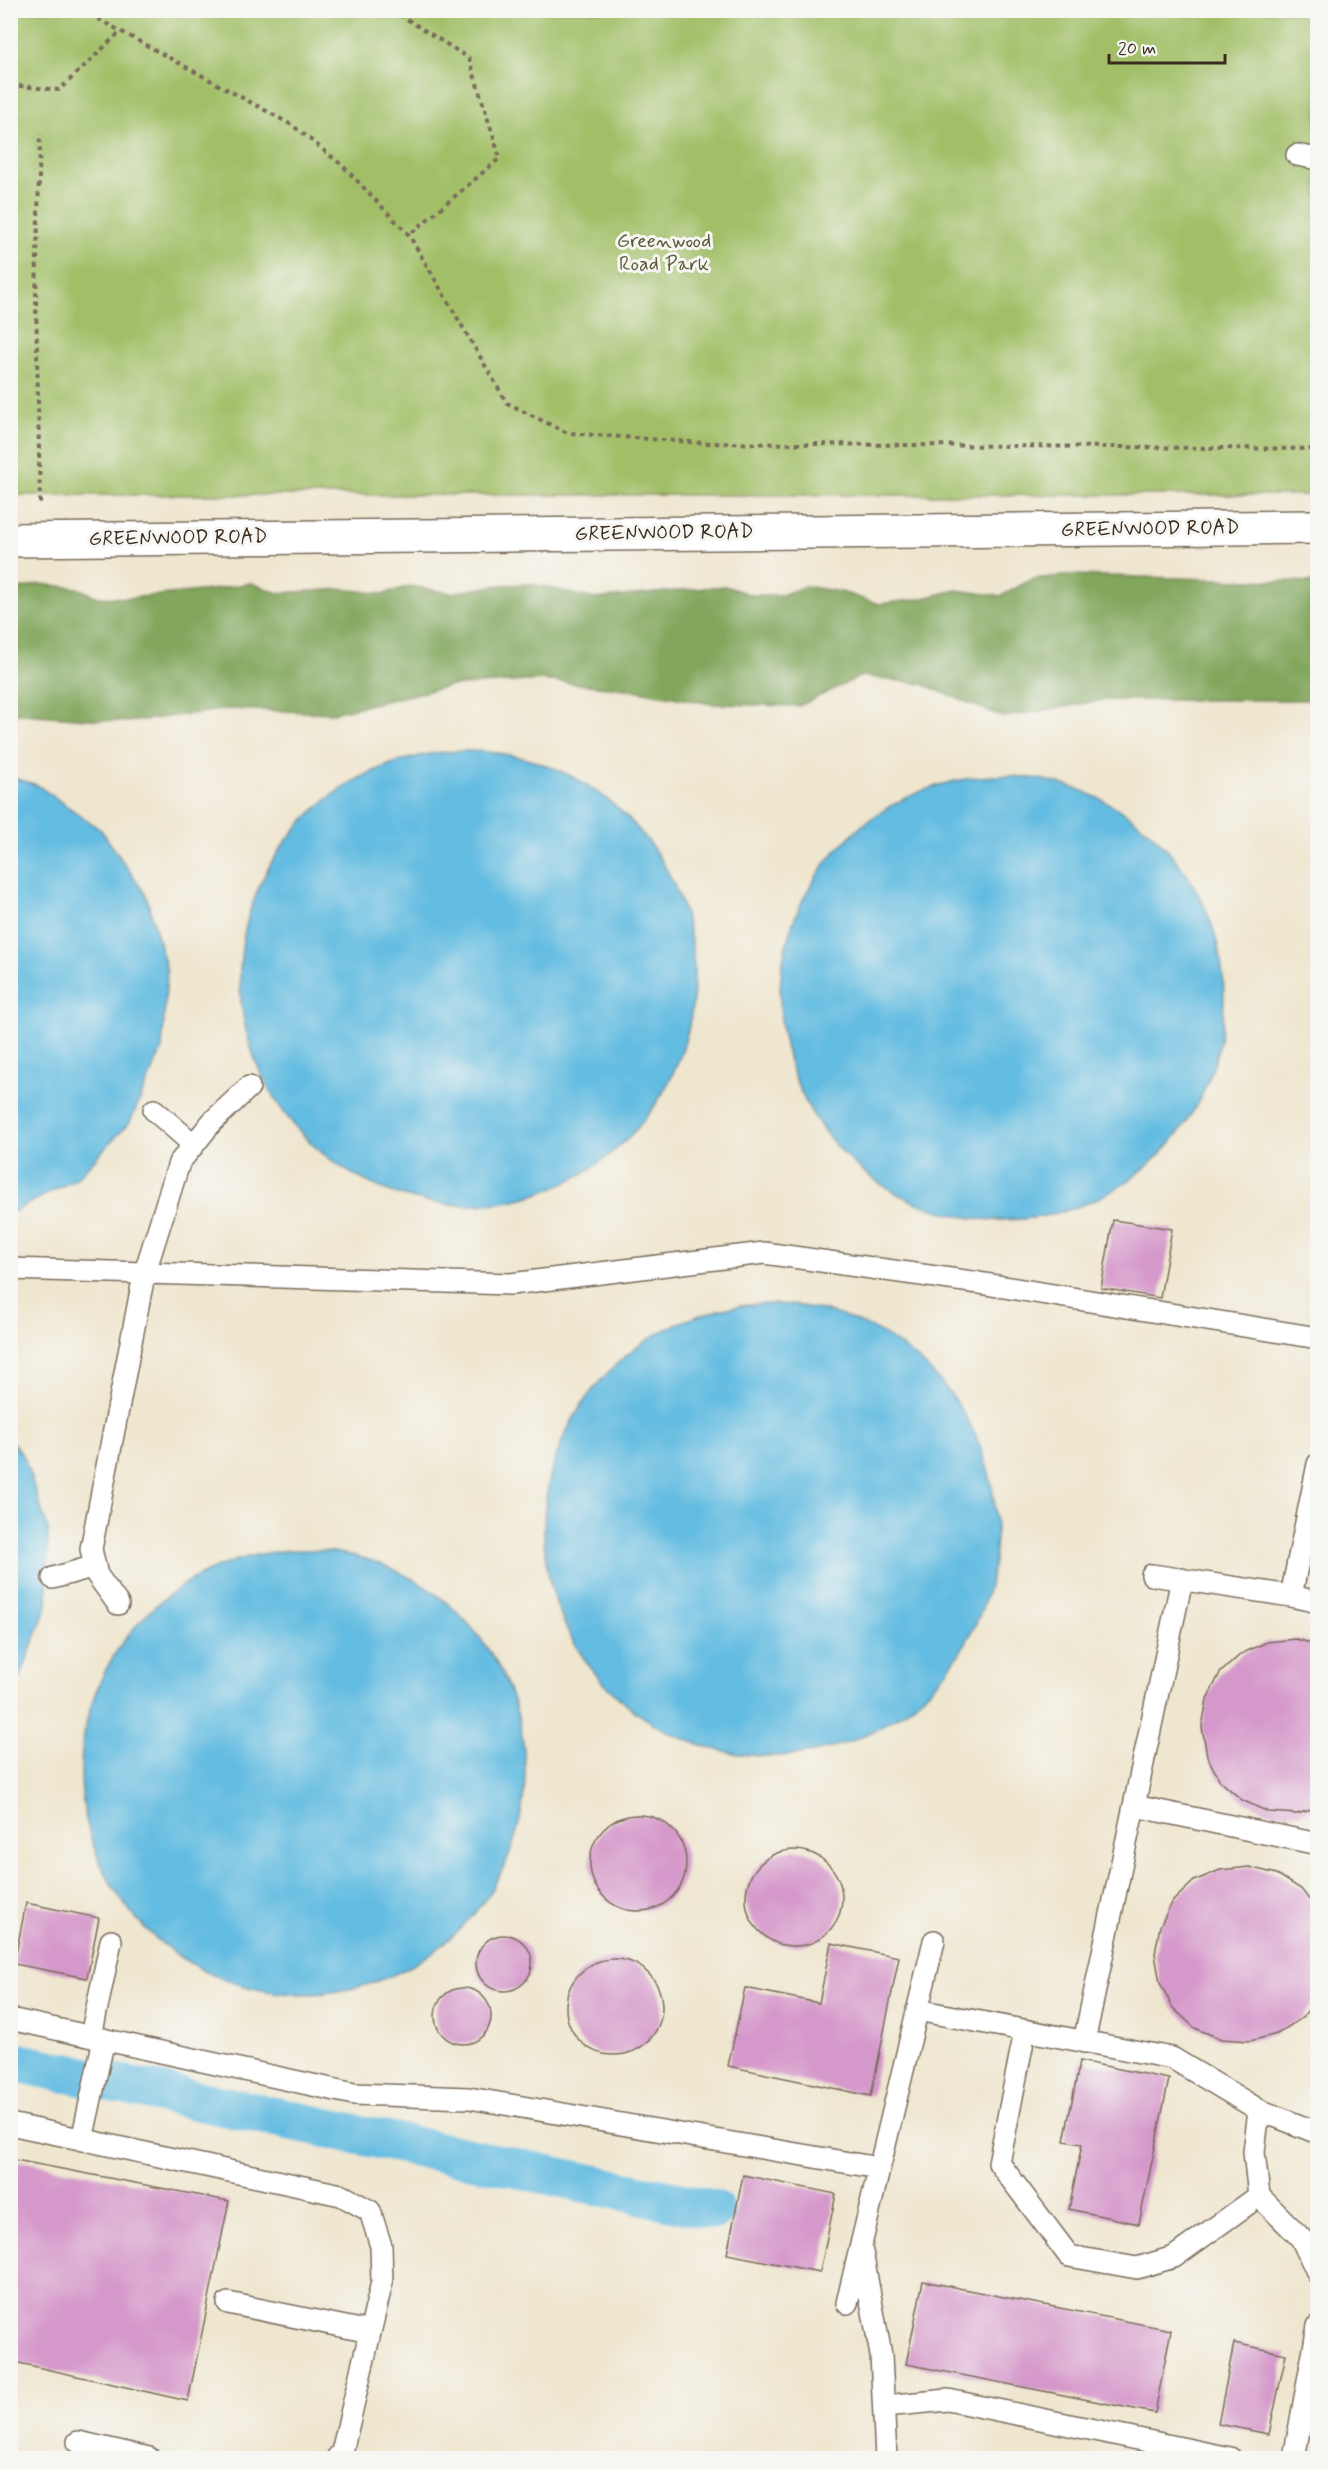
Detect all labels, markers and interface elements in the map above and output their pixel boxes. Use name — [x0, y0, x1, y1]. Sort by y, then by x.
scale bar — [1109, 27, 1224, 65]
text: 20 m — [1118, 37, 1156, 61]
park label: Greenwood Road Park — [617, 228, 711, 278]
street label: GREENWOOD ROAD — [1060, 514, 1240, 544]
street label: GREENWOOD ROAD — [574, 518, 754, 548]
street label: GREENWOOD ROAD — [88, 523, 268, 553]

